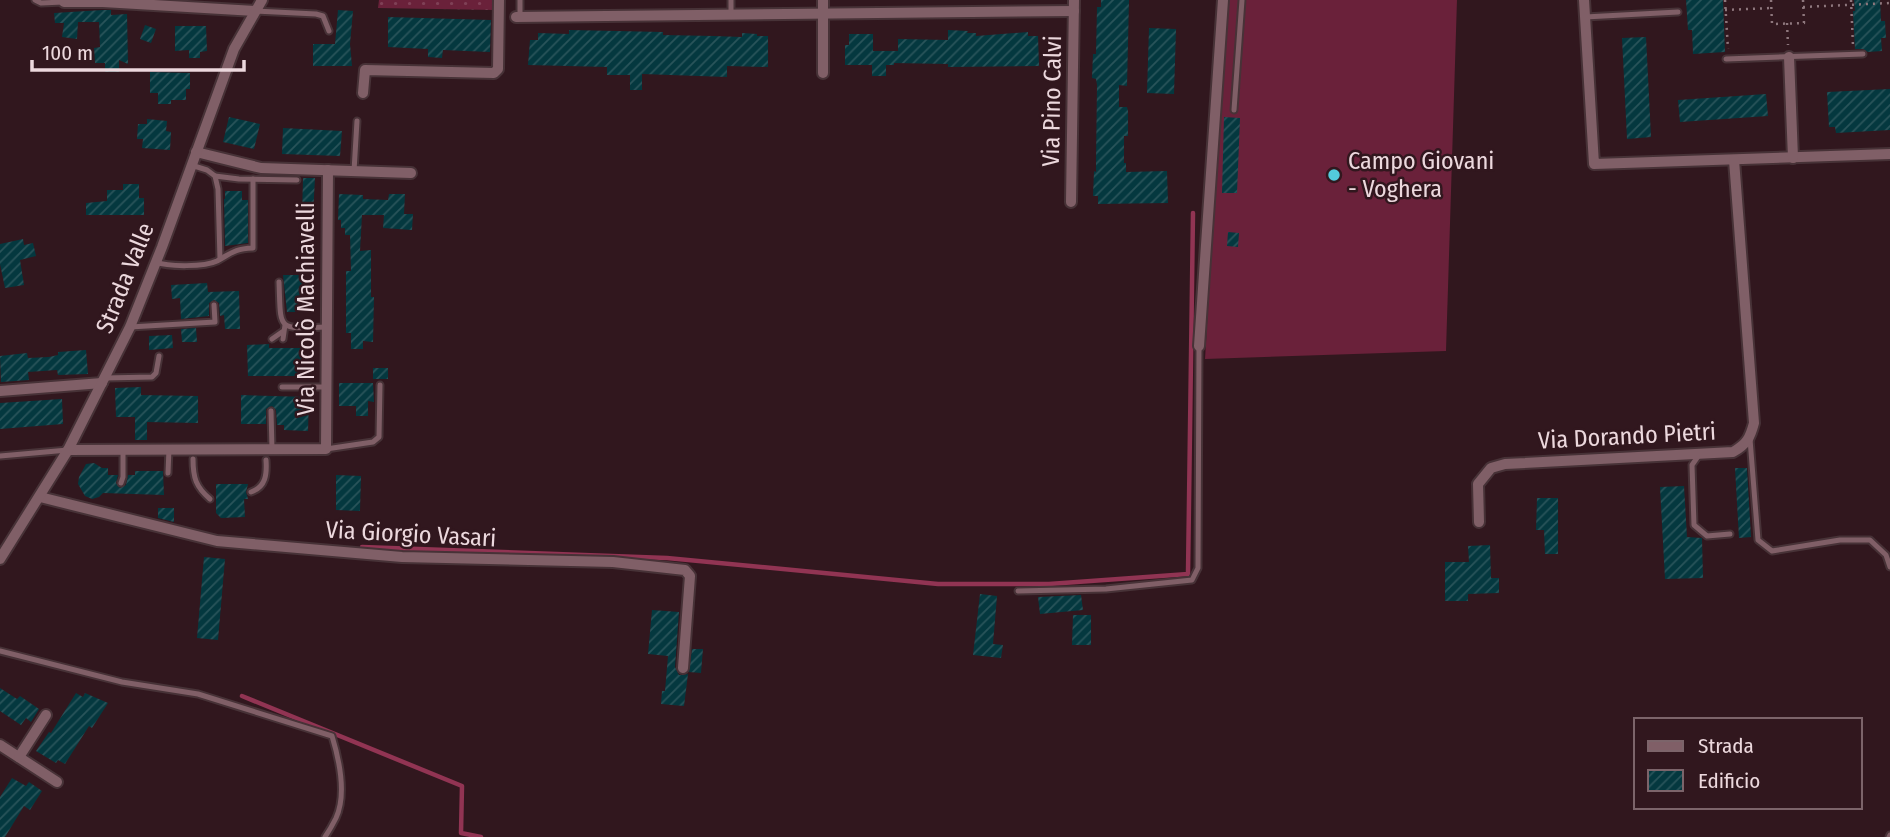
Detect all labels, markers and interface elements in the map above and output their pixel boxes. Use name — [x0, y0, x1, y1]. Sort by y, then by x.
scale bar — [32, 28, 243, 72]
street label: Via Pino Calvi — [1037, 35, 1067, 167]
text: 100 m — [42, 40, 93, 66]
place label: Campo Giovani - Voghera — [1348, 147, 1494, 203]
marker: Campo Giovani - Voghera — [1326, 167, 1342, 183]
street label: Via Nicolò Machiavelli — [292, 202, 320, 416]
street label: Strada Valle — [90, 219, 160, 337]
street label: Via Dorando Pietri — [1537, 417, 1717, 455]
street label: Via Giorgio Vasari — [325, 516, 497, 552]
legend — [1634, 718, 1862, 809]
text: Strada — [1698, 733, 1754, 759]
text: Edificio — [1698, 768, 1760, 794]

